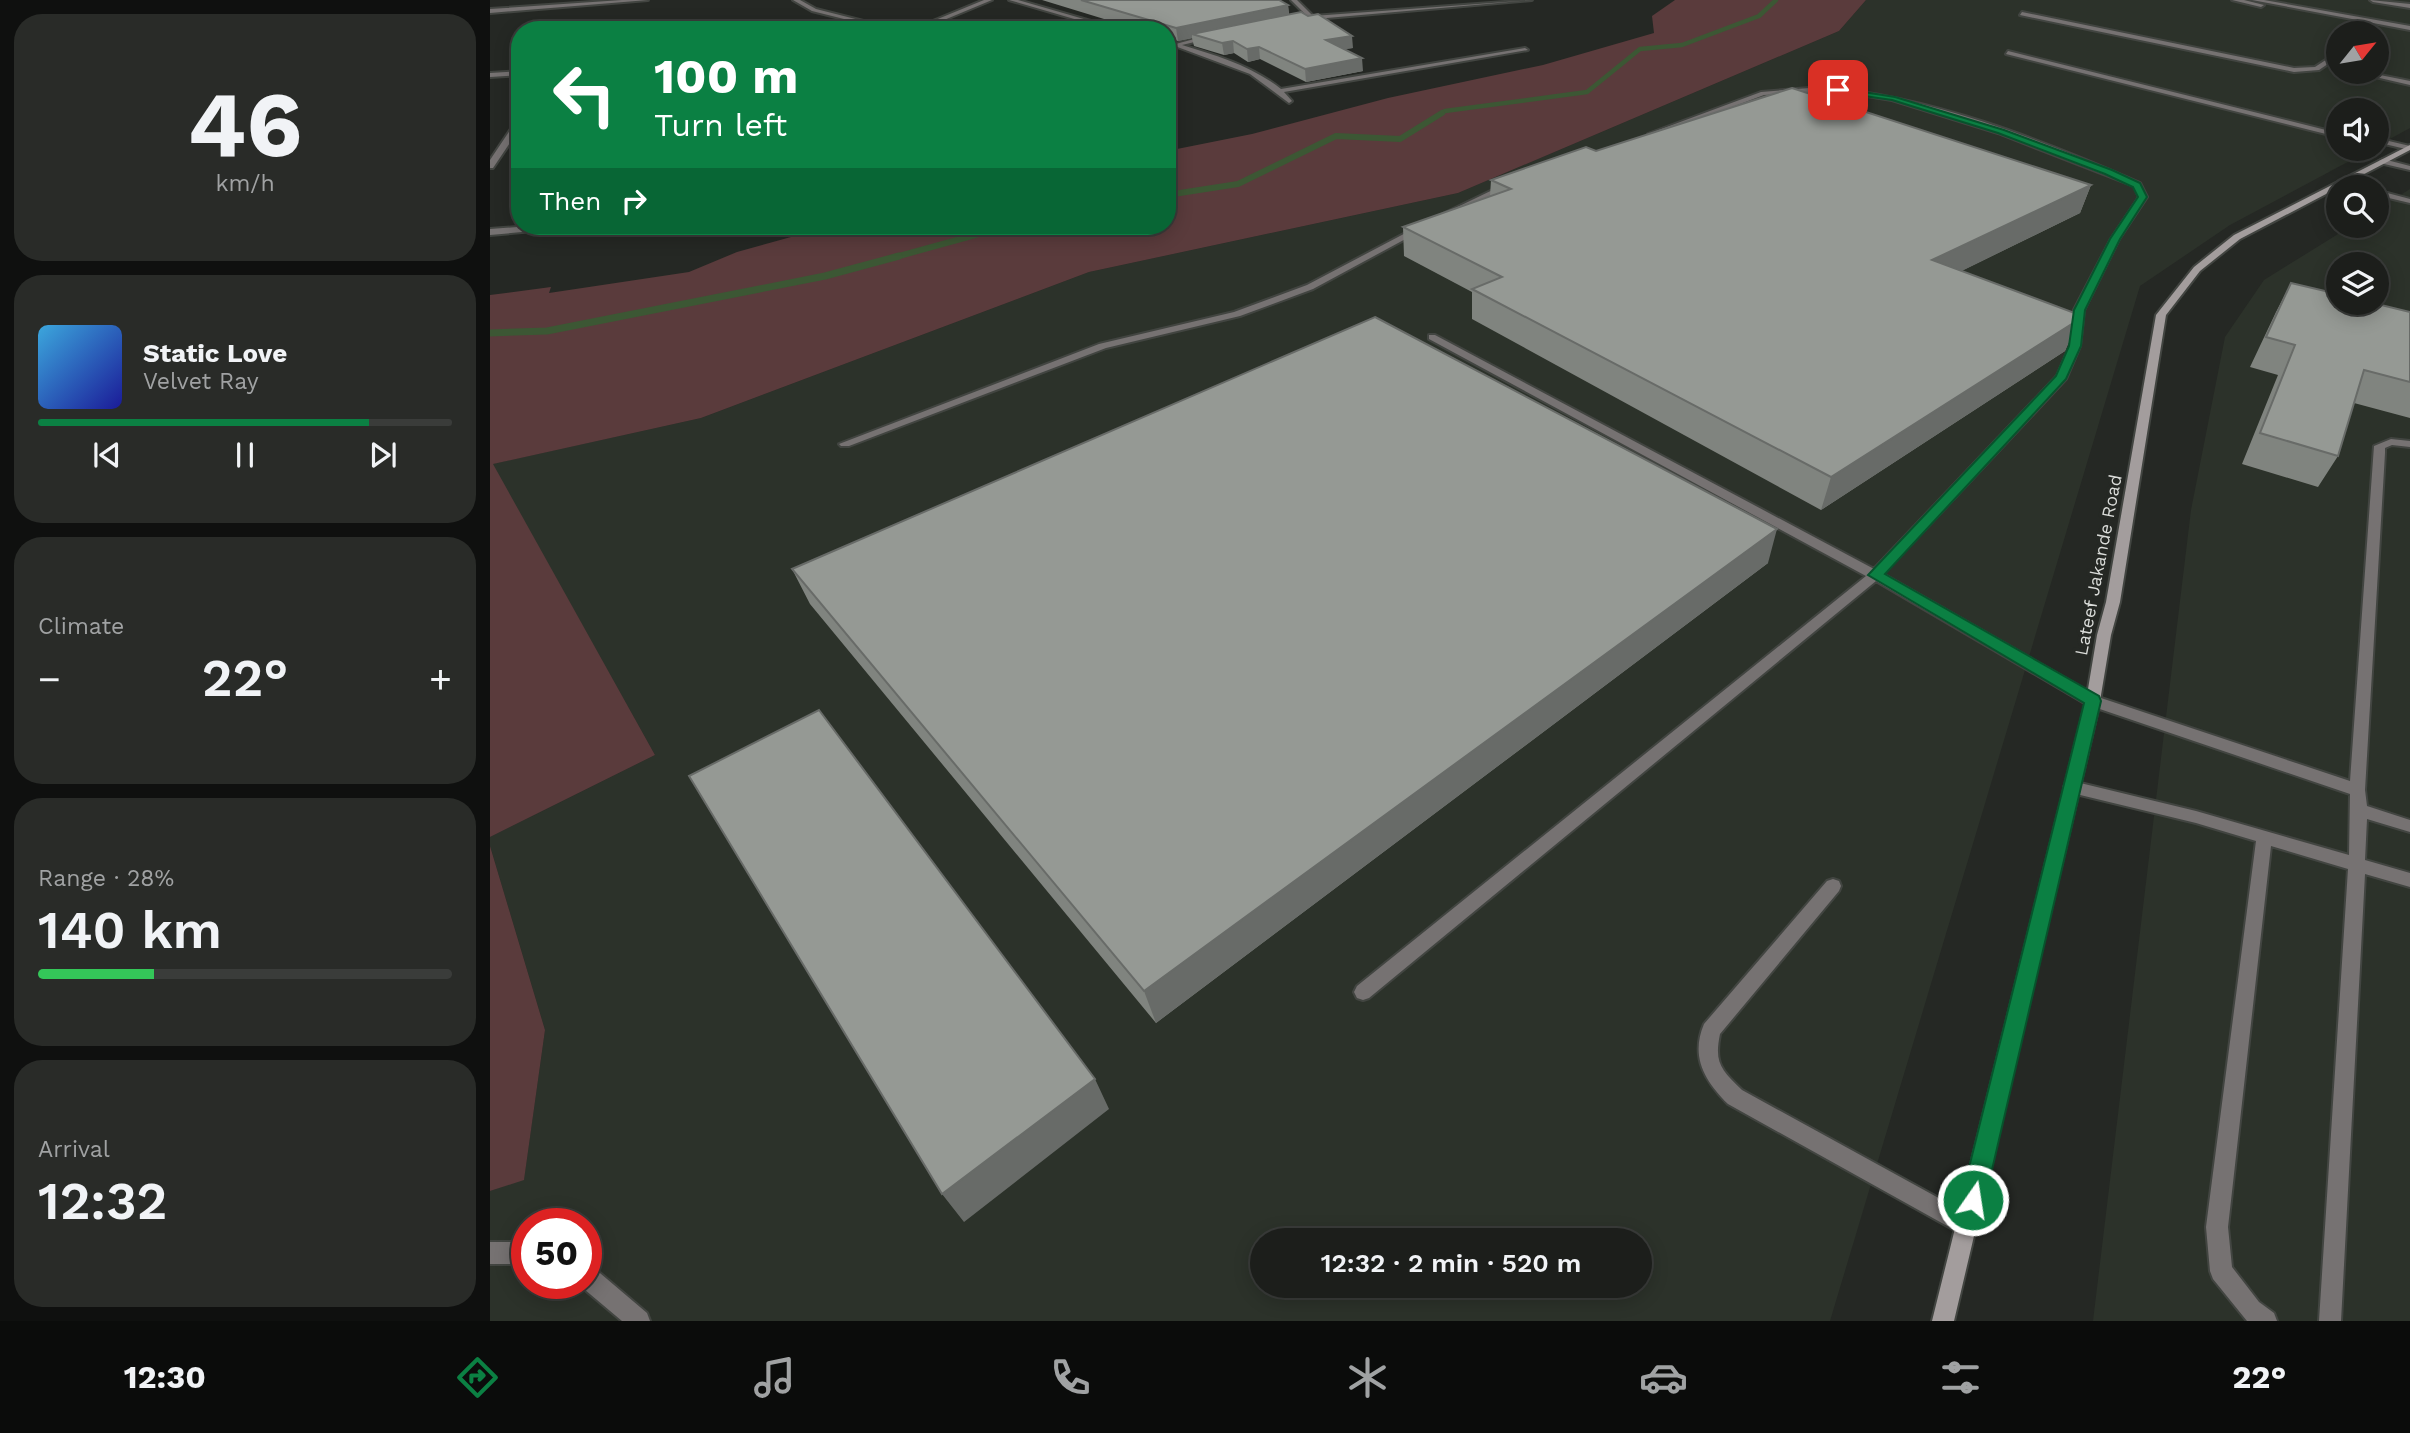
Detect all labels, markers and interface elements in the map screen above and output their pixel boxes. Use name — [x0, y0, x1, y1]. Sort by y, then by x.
north arrow — [2326, 21, 2389, 84]
map controls — [2326, 21, 2389, 315]
text: 100 m — [654, 47, 798, 105]
icon: left — [539, 49, 630, 140]
pin — [1808, 60, 1868, 120]
text: 46 — [188, 71, 302, 178]
icon: arrive — [1819, 71, 1857, 109]
button: sound — [2326, 98, 2389, 161]
text: Turn left — [654, 106, 787, 144]
text: km/h — [215, 170, 275, 197]
button: search — [2326, 175, 2389, 238]
icon: right — [615, 182, 653, 220]
text: Then — [539, 186, 601, 216]
button: layers — [2326, 252, 2389, 315]
text: Static Love — [143, 338, 287, 368]
text: Velvet Ray — [143, 368, 259, 395]
icon: previous — [88, 436, 126, 474]
icon: pause — [226, 436, 264, 474]
icon: next — [364, 436, 402, 474]
street label: Lateef Jakande Road — [2070, 473, 2126, 657]
text: Climate — [38, 613, 124, 640]
text: 22° — [202, 648, 288, 709]
text: − — [38, 657, 61, 701]
text: + — [429, 657, 452, 701]
text: Range · 28% — [38, 865, 174, 892]
text: 140 km — [38, 900, 222, 961]
text: Arrival — [38, 1136, 110, 1163]
position arrow — [1936, 1163, 2010, 1237]
text: 12:32 — [38, 1171, 167, 1232]
speed limit sign: 50 — [511, 1208, 602, 1299]
text: 12:32 · 2 min · 520 m — [1321, 1248, 1581, 1278]
icon: directions — [453, 1353, 502, 1402]
icon: music — [750, 1353, 799, 1402]
icon: phone — [1046, 1353, 1095, 1402]
icon: climate — [1343, 1353, 1392, 1402]
icon: car — [1639, 1353, 1688, 1402]
icon: filters — [1936, 1353, 1985, 1402]
text: 12:30 — [124, 1358, 206, 1396]
text: 22° — [2232, 1358, 2286, 1396]

